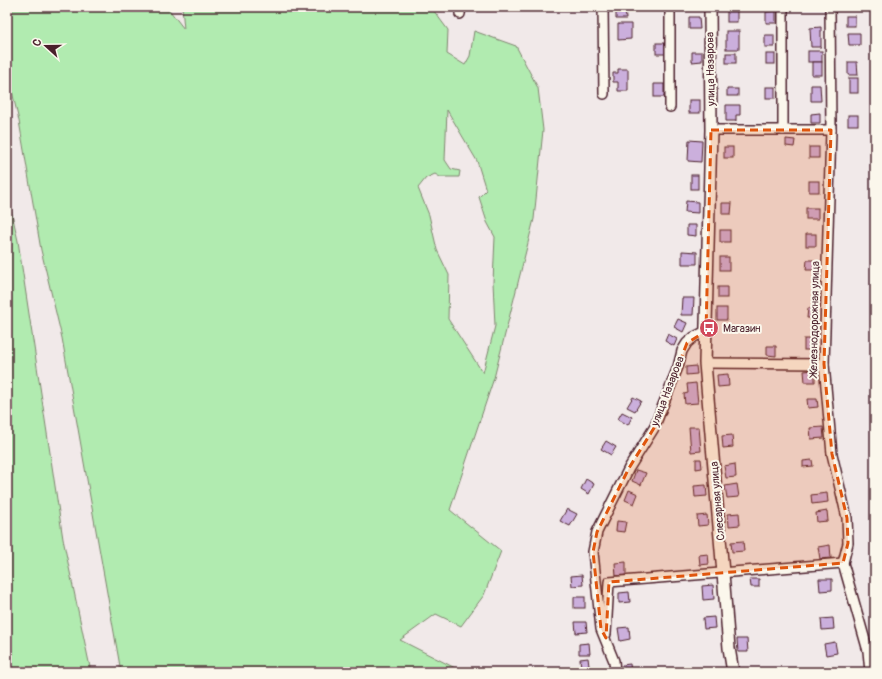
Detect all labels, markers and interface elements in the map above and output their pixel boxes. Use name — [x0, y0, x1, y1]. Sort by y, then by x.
north arrow — [26, 26, 66, 66]
street label: улица Назарова — [703, 32, 718, 107]
text: С — [30, 37, 44, 48]
street label: Железнодорожная улица — [807, 261, 822, 379]
bus stop icon: Магазин — [698, 317, 720, 339]
place label: Магазин — [723, 322, 761, 335]
street label: улица Назарова — [648, 354, 687, 429]
street label: Слесарная улица — [708, 461, 727, 541]

